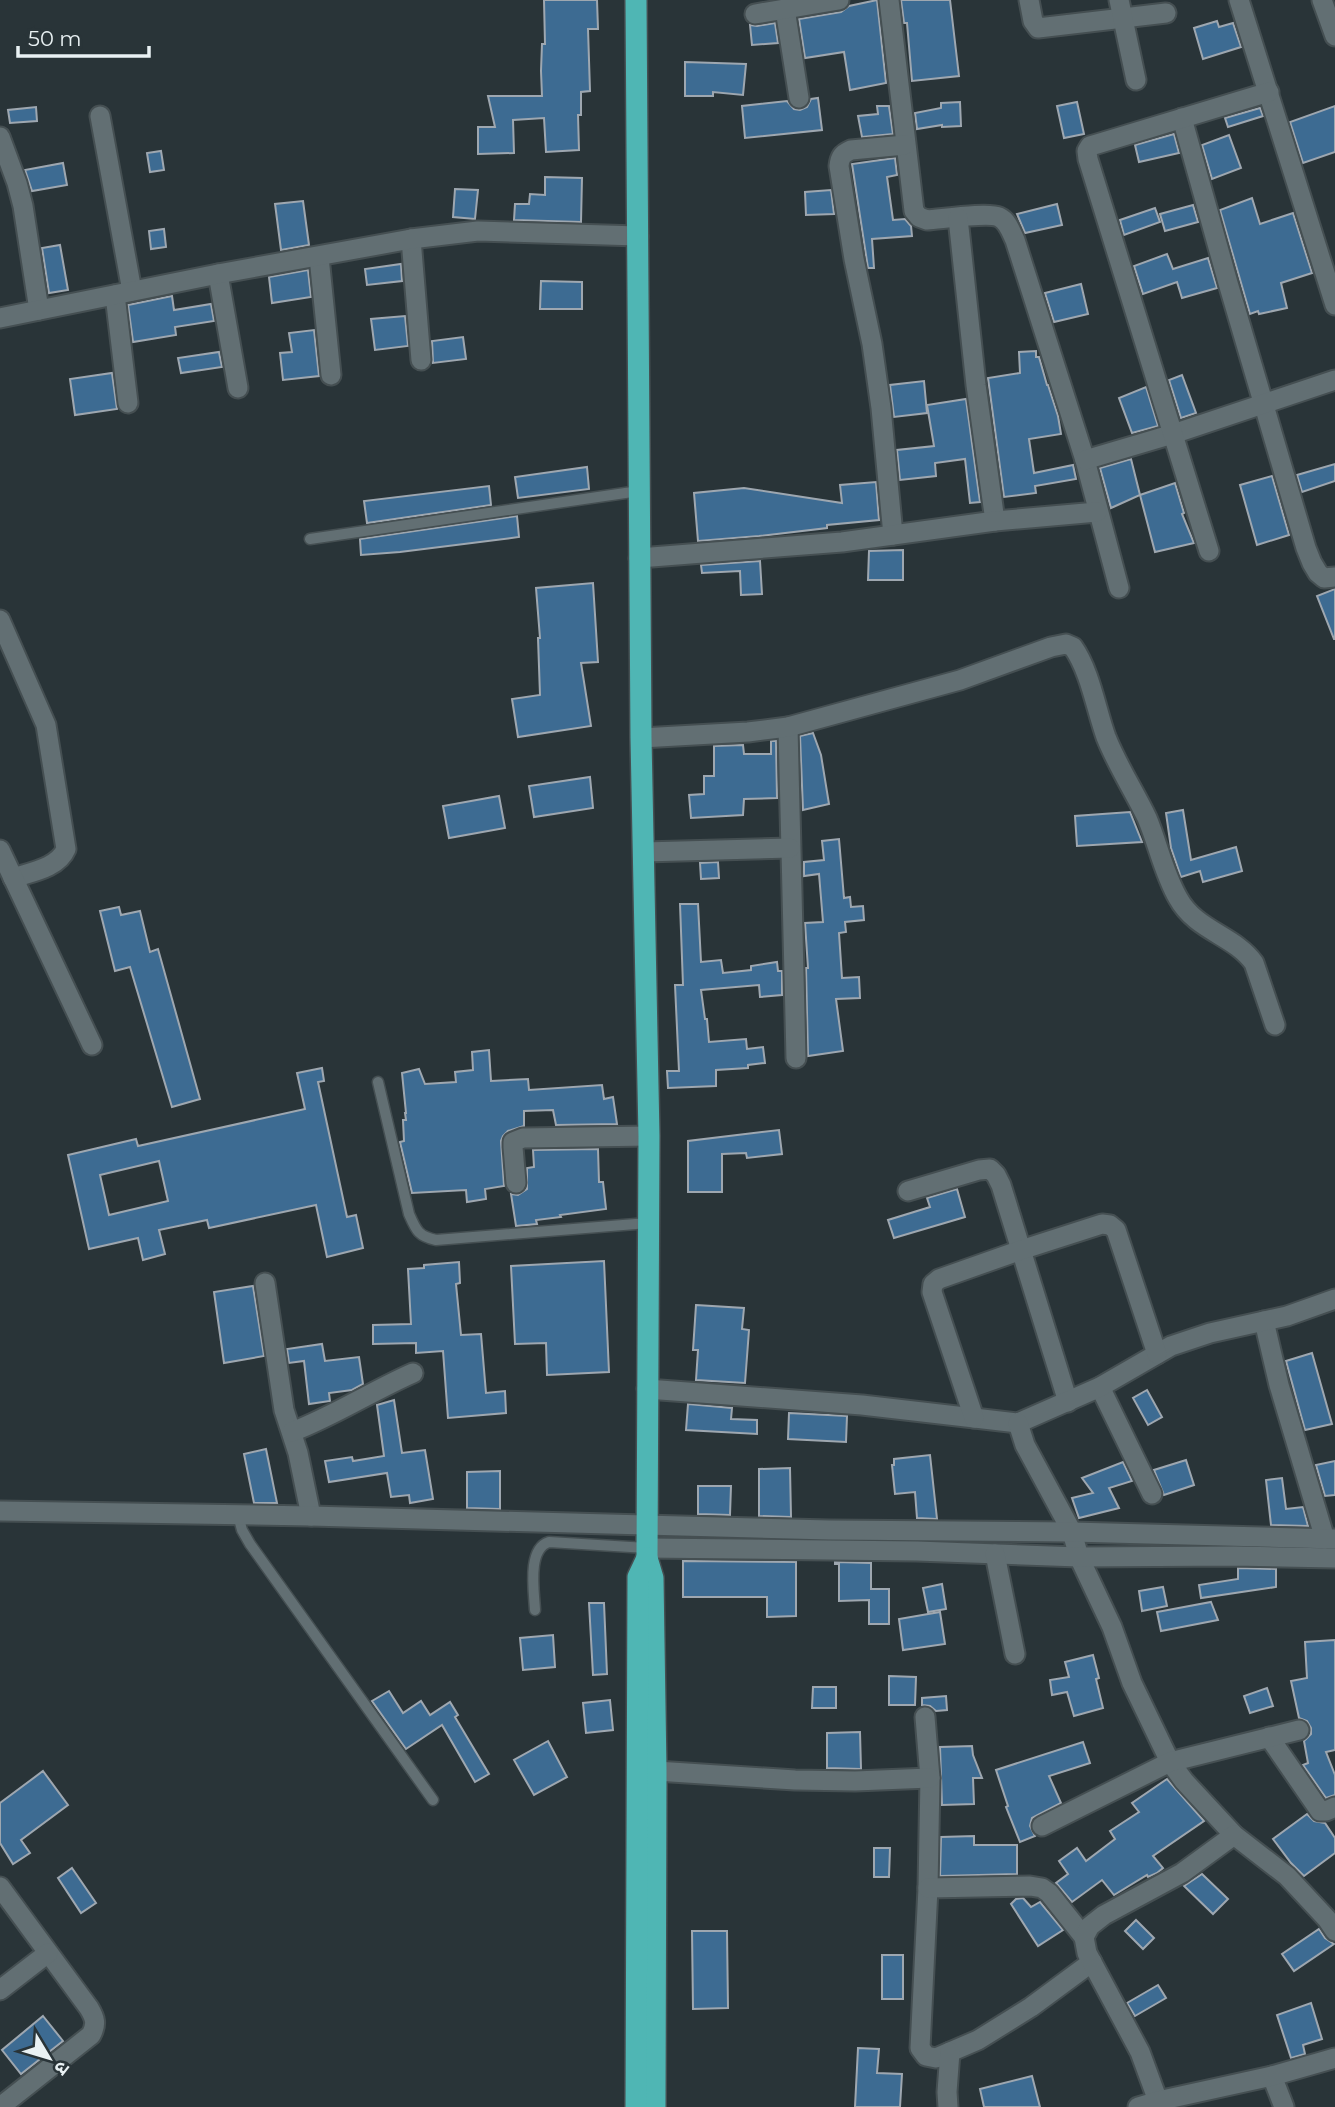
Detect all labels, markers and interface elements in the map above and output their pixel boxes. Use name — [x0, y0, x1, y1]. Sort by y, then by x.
scale bar — [18, 14, 149, 58]
text: 50 m — [28, 26, 82, 51]
north arrow — [14, 2023, 84, 2093]
text: उ — [49, 2057, 74, 2080]

